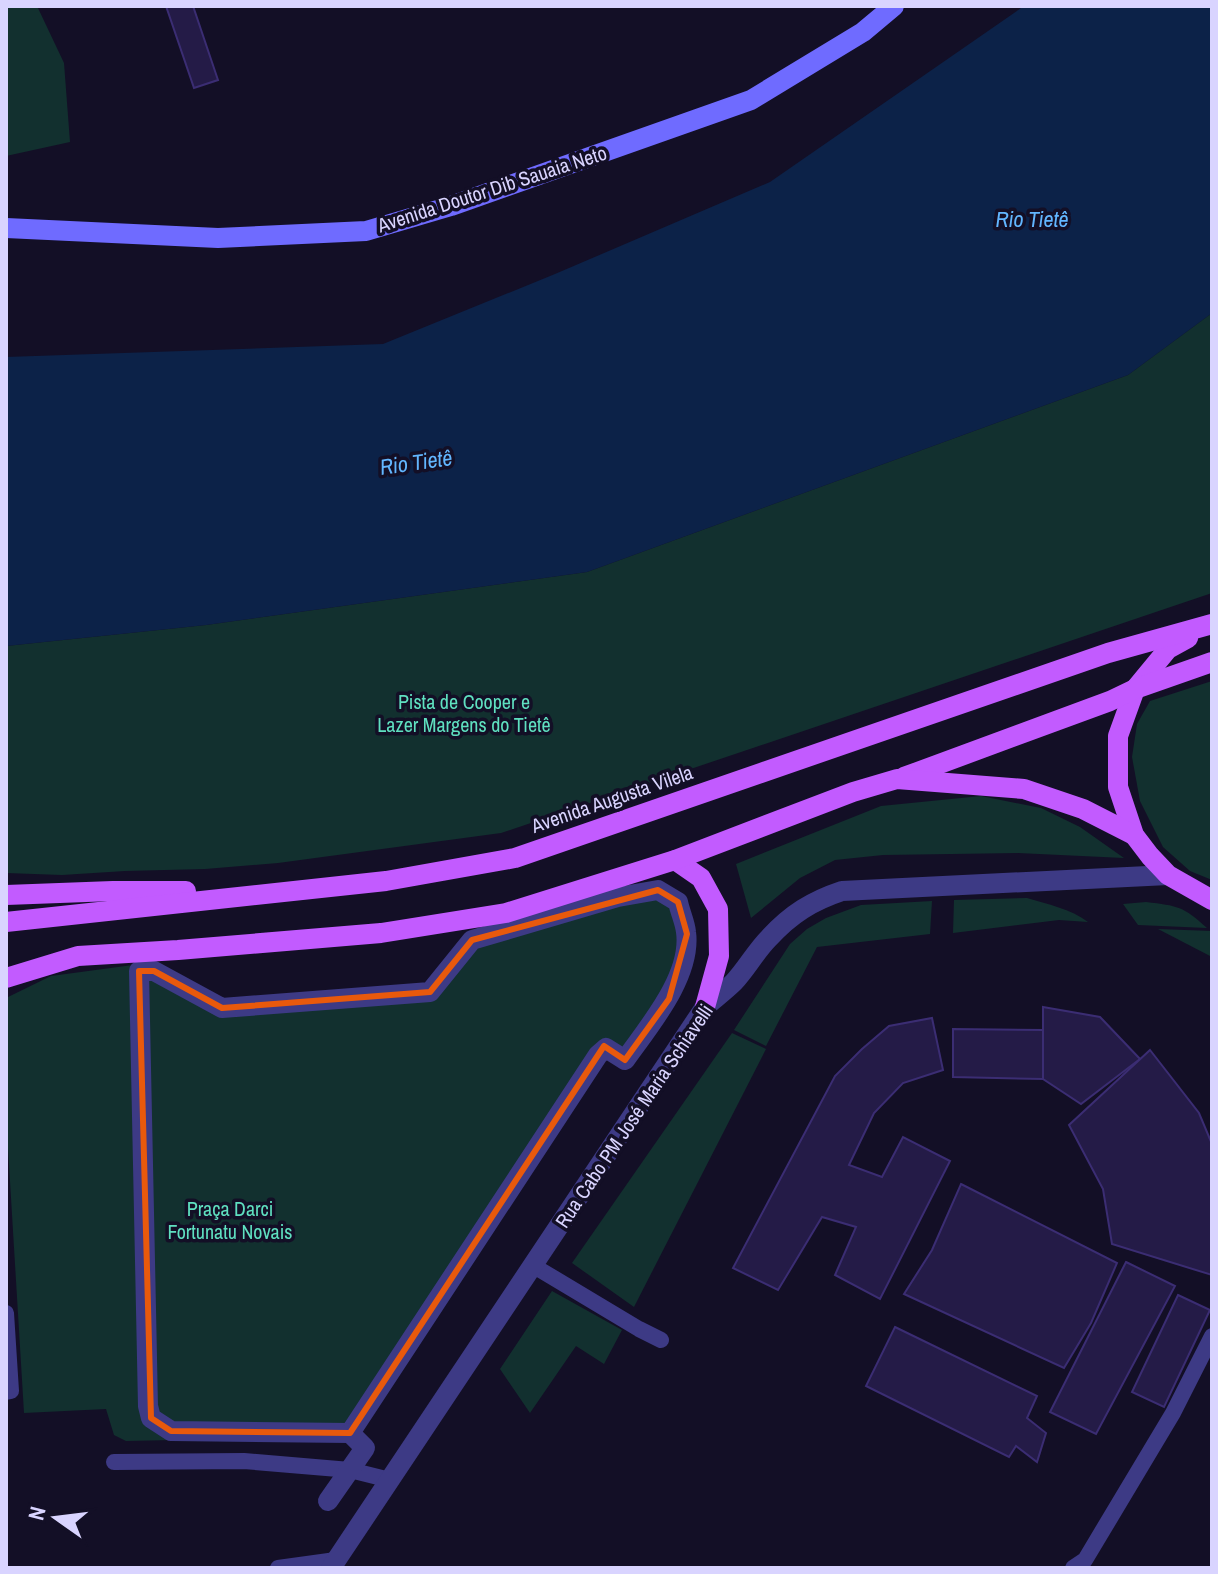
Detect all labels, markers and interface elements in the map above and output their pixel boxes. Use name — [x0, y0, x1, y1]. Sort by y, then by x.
street label: Avenida Doutor Dib Sauaia Neto — [373, 139, 610, 239]
water label: Rio Tietê — [996, 204, 1069, 234]
water label: Rio Tietê — [378, 442, 454, 482]
park label: Pista de Cooper e Lazer Margens do Tietê — [377, 688, 551, 738]
street label: Avenida Augusta Vilela — [527, 758, 696, 839]
street label: Rua Cabo PM José Maria Schiavelli — [548, 999, 719, 1233]
park label: Praça Darci Fortunatu Novais — [168, 1195, 293, 1245]
north arrow — [16, 1478, 96, 1558]
text: N — [20, 1503, 53, 1523]

